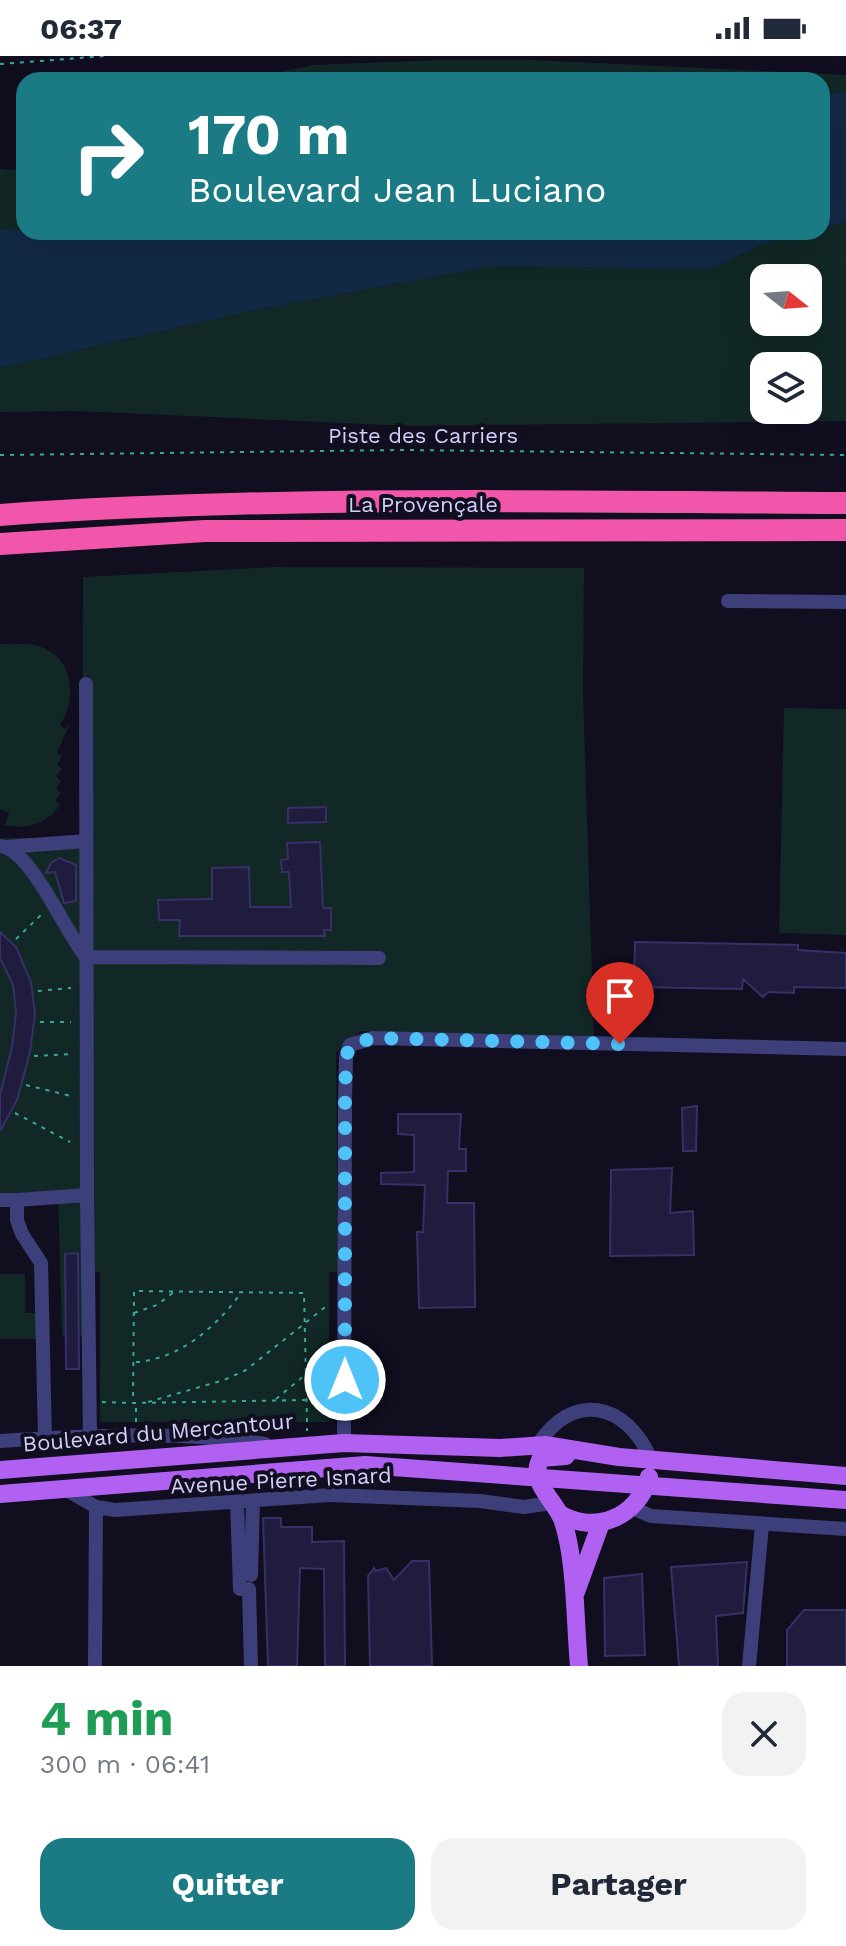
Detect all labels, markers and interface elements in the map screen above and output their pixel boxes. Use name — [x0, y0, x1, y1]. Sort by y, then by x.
text: 06:37 — [40, 11, 122, 46]
text: 170 m — [188, 102, 350, 168]
icon: right — [56, 104, 160, 208]
text: Boulevard Jean Luciano — [188, 169, 606, 211]
north arrow — [750, 264, 822, 336]
map controls — [750, 264, 822, 424]
button: layers — [750, 352, 822, 424]
street label: Piste des Carriers — [328, 423, 518, 448]
street label: La Provençale — [348, 492, 498, 517]
pin — [586, 962, 654, 1044]
icon: arrive — [598, 974, 642, 1018]
position arrow — [303, 1338, 387, 1422]
street label: Boulevard du Mercantour — [22, 1408, 295, 1457]
street label: Avenue Pierre Isnard — [170, 1462, 392, 1499]
text: 4 min — [40, 1690, 174, 1747]
button: close — [722, 1692, 806, 1776]
text: 300 m · 06:41 — [40, 1749, 210, 1779]
button: Quitter — [40, 1838, 415, 1930]
button: Partager — [431, 1838, 806, 1930]

